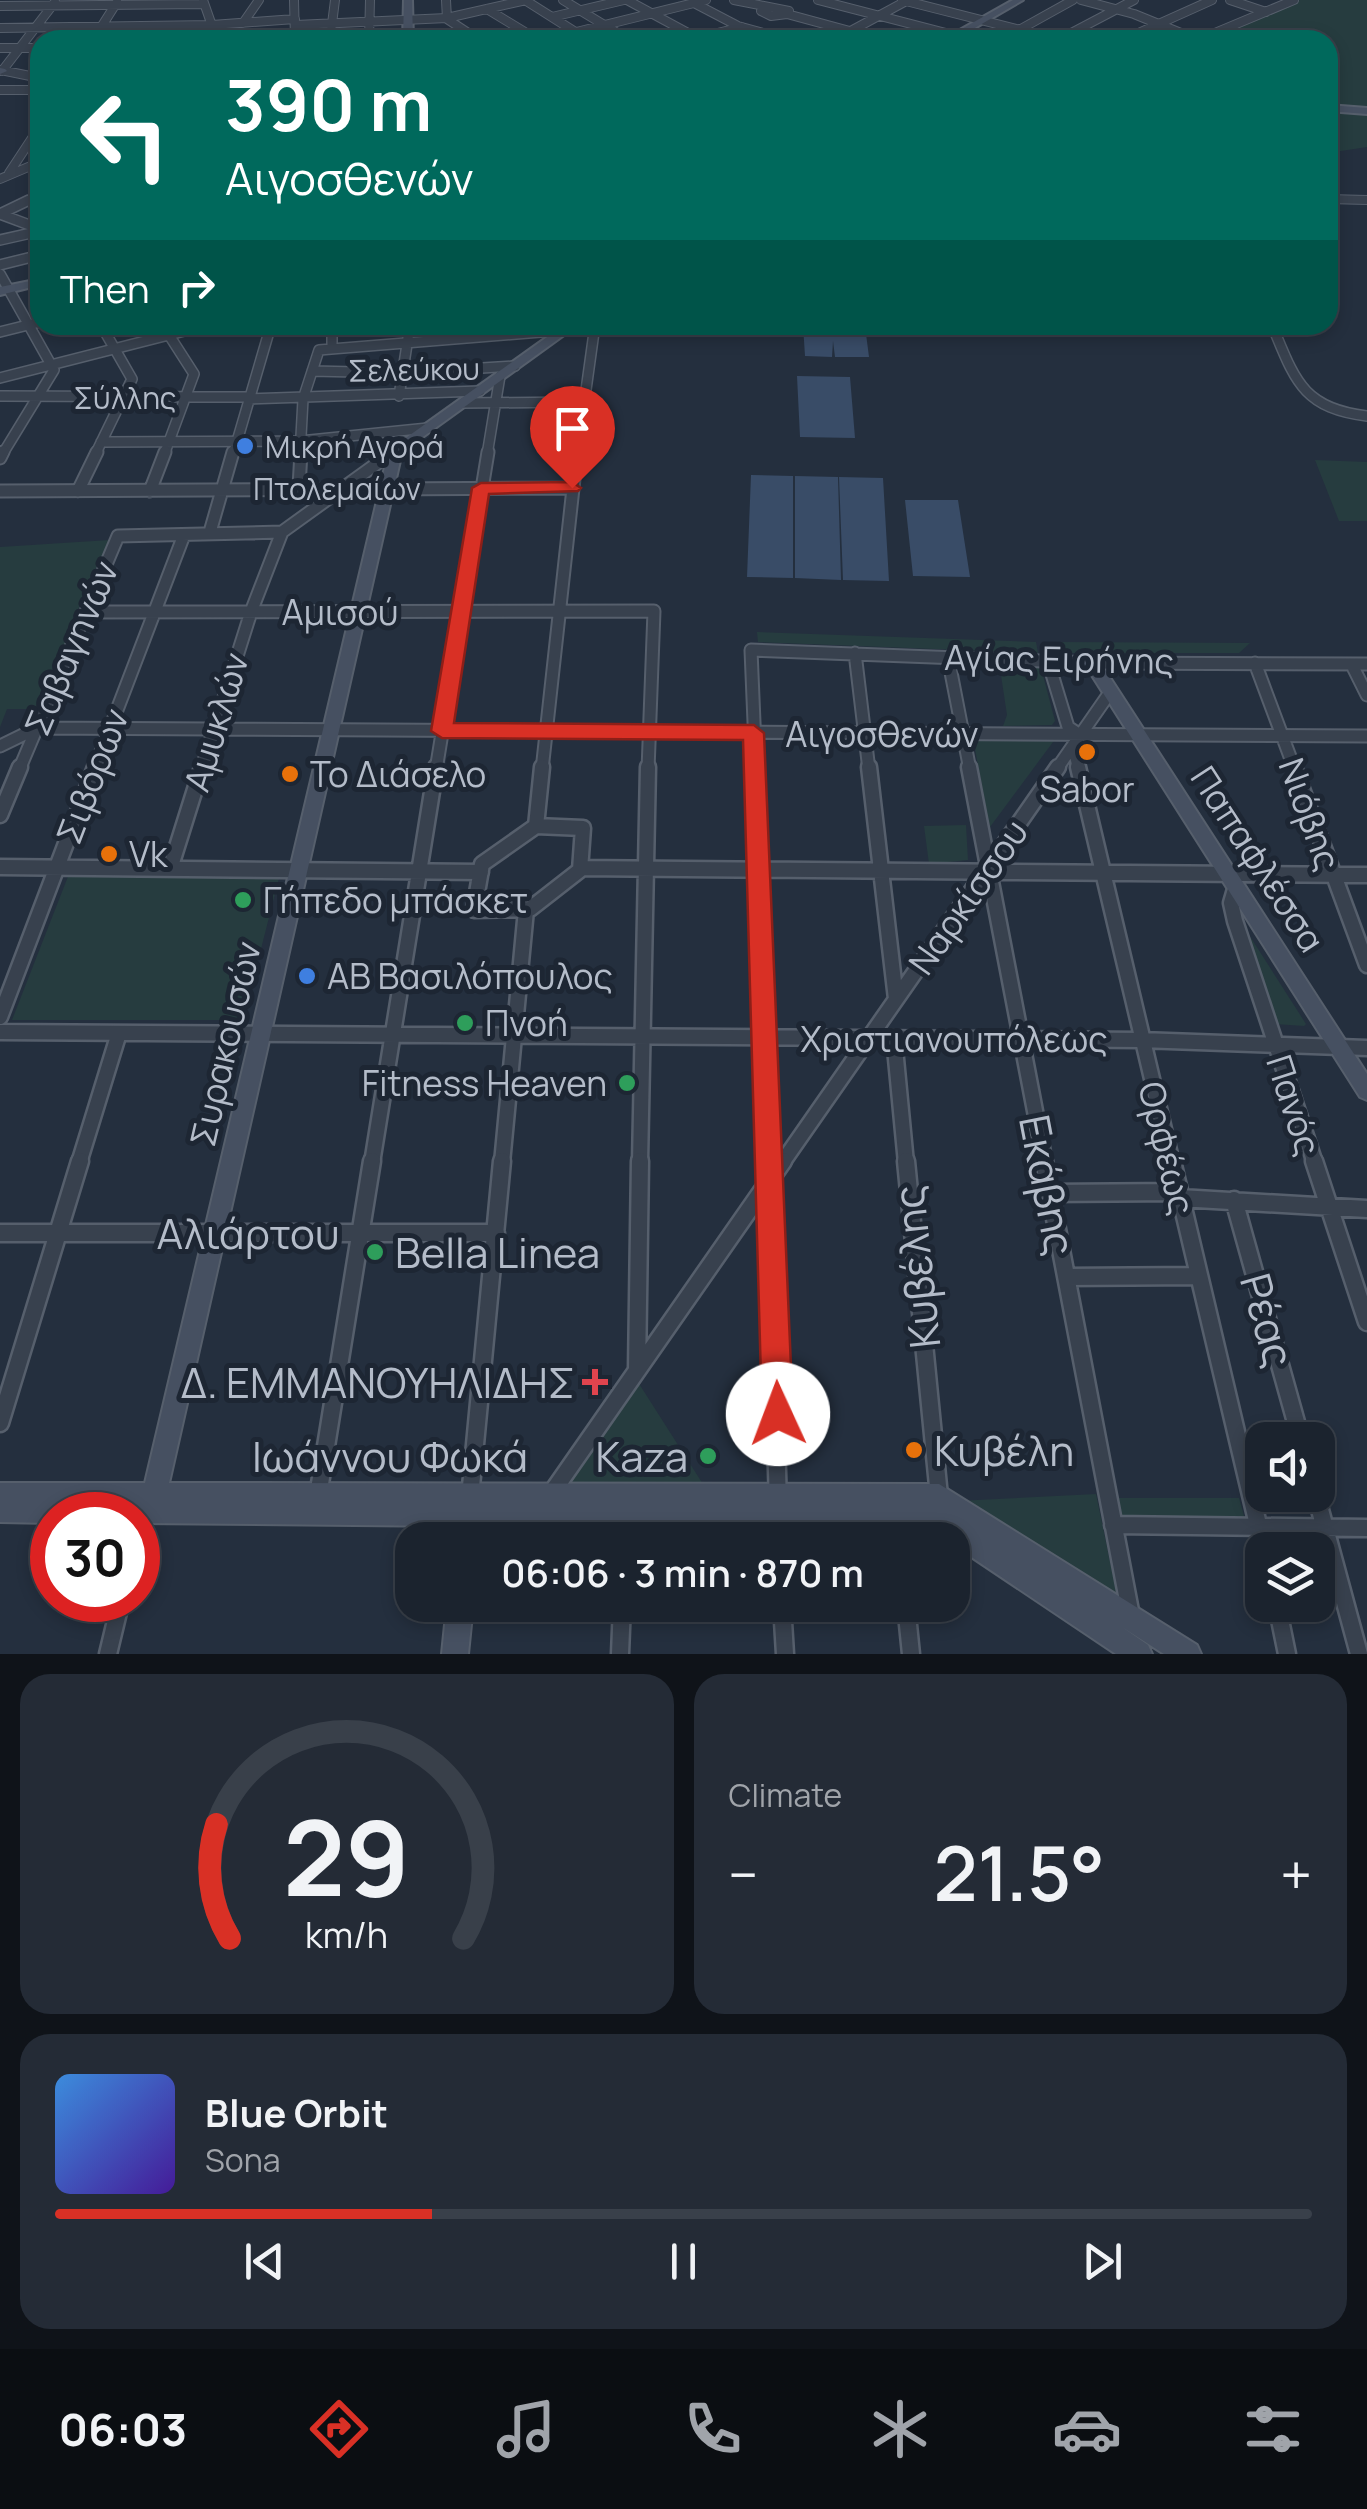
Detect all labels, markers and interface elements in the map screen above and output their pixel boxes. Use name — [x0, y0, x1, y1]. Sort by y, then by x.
text: 390 m — [225, 56, 432, 152]
icon: left — [60, 70, 190, 200]
text: Αιγοσθενών — [225, 147, 474, 209]
icon: right — [169, 260, 224, 315]
text: Then — [60, 262, 149, 314]
street label: Σελεύκου — [348, 347, 480, 391]
street label: Σύλλης — [74, 377, 176, 418]
pin — [530, 386, 615, 489]
icon: arrive — [545, 401, 600, 456]
place label: Μικρή Αγορά — [265, 426, 444, 467]
marker: Μικρή Αγορά — [234, 435, 256, 457]
street label: Πτολεμαίων — [253, 468, 421, 509]
street label: Σαβαγηνών — [13, 553, 129, 743]
street label: Αμισού — [282, 588, 398, 636]
street label: Αγίας Ειρήνης — [944, 633, 1174, 685]
street label: Αμυκλών — [172, 647, 260, 797]
street label: Σιβόρων — [44, 701, 140, 850]
street label: Αιγοσθενών — [785, 710, 979, 758]
marker: Sabor — [1076, 741, 1098, 763]
place label: Το Διάσελο — [310, 750, 486, 798]
street label: Νιόβης — [1268, 751, 1352, 877]
street label: Παπαφλέσσα — [1180, 757, 1336, 961]
marker: Το Διάσελο — [279, 763, 301, 785]
place label: Sabor — [1039, 765, 1135, 813]
street label: Ναρκίσσου — [897, 810, 1039, 984]
place label: Vk — [129, 830, 169, 878]
marker: Vk — [98, 843, 120, 865]
place label: Γήπεδο μπάσκετ — [263, 876, 528, 924]
marker: Γήπεδο μπάσκετ — [232, 889, 254, 911]
street label: Συρακουσών — [178, 937, 272, 1151]
place label: ΑΒ Βασιλόπουλος — [327, 952, 613, 1000]
marker: ΑΒ Βασιλόπουλος — [296, 965, 318, 987]
place label: Πνοή — [485, 999, 568, 1047]
marker: Πνοή — [454, 1012, 476, 1034]
street label: Χριστιανουπόλεως — [800, 1015, 1108, 1063]
street label: Πανός — [1255, 1049, 1333, 1161]
place label: Fitness Heaven — [362, 1059, 607, 1107]
marker: Fitness Heaven — [616, 1072, 638, 1094]
street label: Ορφέως — [1127, 1076, 1207, 1220]
street label: Εκάβης — [1006, 1110, 1090, 1260]
street label: Κυβέλης — [879, 1183, 953, 1351]
street label: Αλιάρτου — [157, 1204, 339, 1262]
place label: Bella Linea — [395, 1223, 600, 1281]
marker: Bella Linea — [364, 1241, 386, 1263]
street label: Ρέας — [1227, 1267, 1309, 1373]
place label: Δ. ΕΜΜΑΝΟΥΗΛΙΔΗΣ — [180, 1353, 575, 1411]
position arrow — [726, 1362, 830, 1466]
marker: Δ. ΕΜΜΑΝΟΥΗΛΙΔΗΣ — [584, 1371, 606, 1393]
place label: Κυβέλη — [934, 1421, 1074, 1479]
map controls — [1245, 1422, 1335, 1622]
button: sound — [1245, 1422, 1335, 1512]
street label: Ιωάννου Φωκά — [252, 1427, 528, 1485]
place label: Kaza — [595, 1427, 688, 1485]
marker: Κυβέλη — [903, 1439, 925, 1461]
marker: Kaza — [697, 1445, 719, 1467]
speed limit sign: 30 — [30, 1492, 160, 1622]
button: layers — [1245, 1532, 1335, 1622]
text: 06:06 · 3 min · 870 m — [501, 1546, 864, 1598]
text: Climate — [729, 1773, 842, 1817]
text: 29 — [283, 1785, 410, 1927]
text: 21.5° — [933, 1821, 1105, 1924]
text: − — [729, 1836, 758, 1912]
text: + — [1280, 1836, 1312, 1912]
text: km/h — [305, 1910, 388, 1959]
text: Blue Orbit — [205, 2086, 388, 2138]
text: Sona — [205, 2138, 280, 2182]
icon: previous — [237, 2234, 292, 2289]
icon: pause — [656, 2234, 711, 2289]
icon: next — [1075, 2234, 1130, 2289]
icon: directions — [304, 2394, 374, 2464]
icon: music — [491, 2394, 561, 2464]
icon: phone — [678, 2394, 748, 2464]
icon: climate — [865, 2394, 935, 2464]
icon: car — [1052, 2394, 1122, 2464]
icon: filters — [1238, 2394, 1308, 2464]
text: 06:03 — [58, 2398, 187, 2460]

